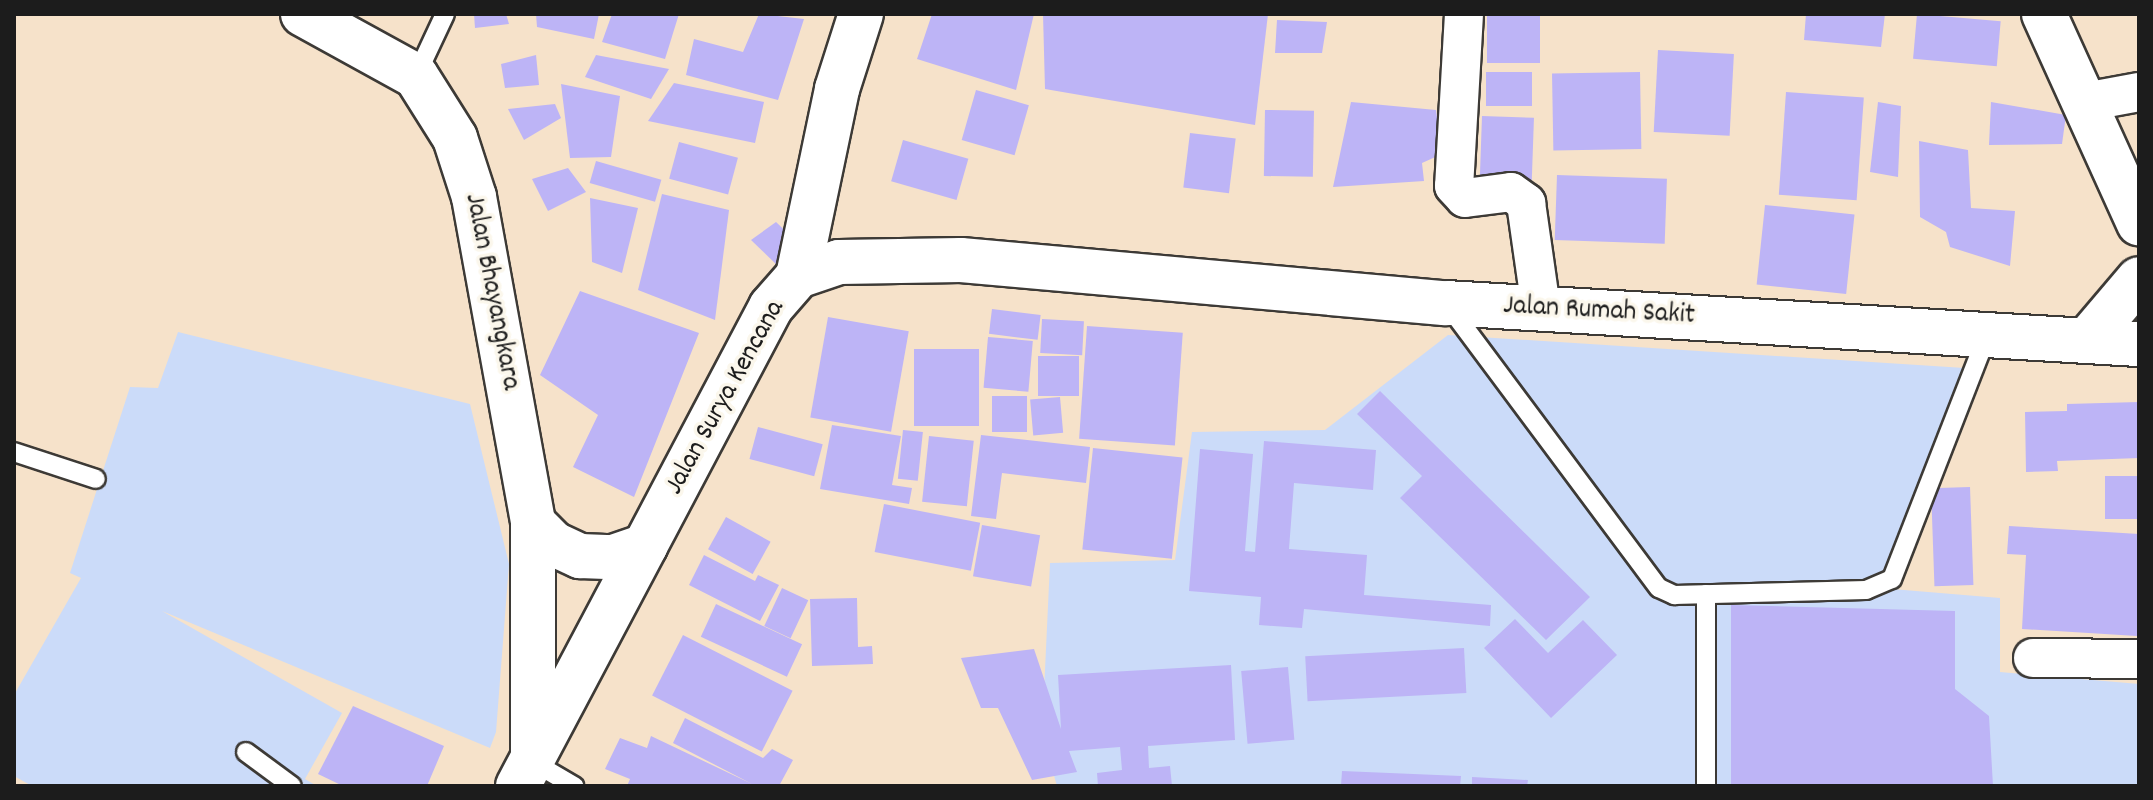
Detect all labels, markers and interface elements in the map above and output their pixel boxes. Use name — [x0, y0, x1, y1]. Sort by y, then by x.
street label: Jalan Bhayangkara — [455, 191, 527, 393]
street label: Jalan Rumah Sakit — [1502, 290, 1696, 334]
street label: Jalan Surya Kencana — [659, 295, 793, 501]

